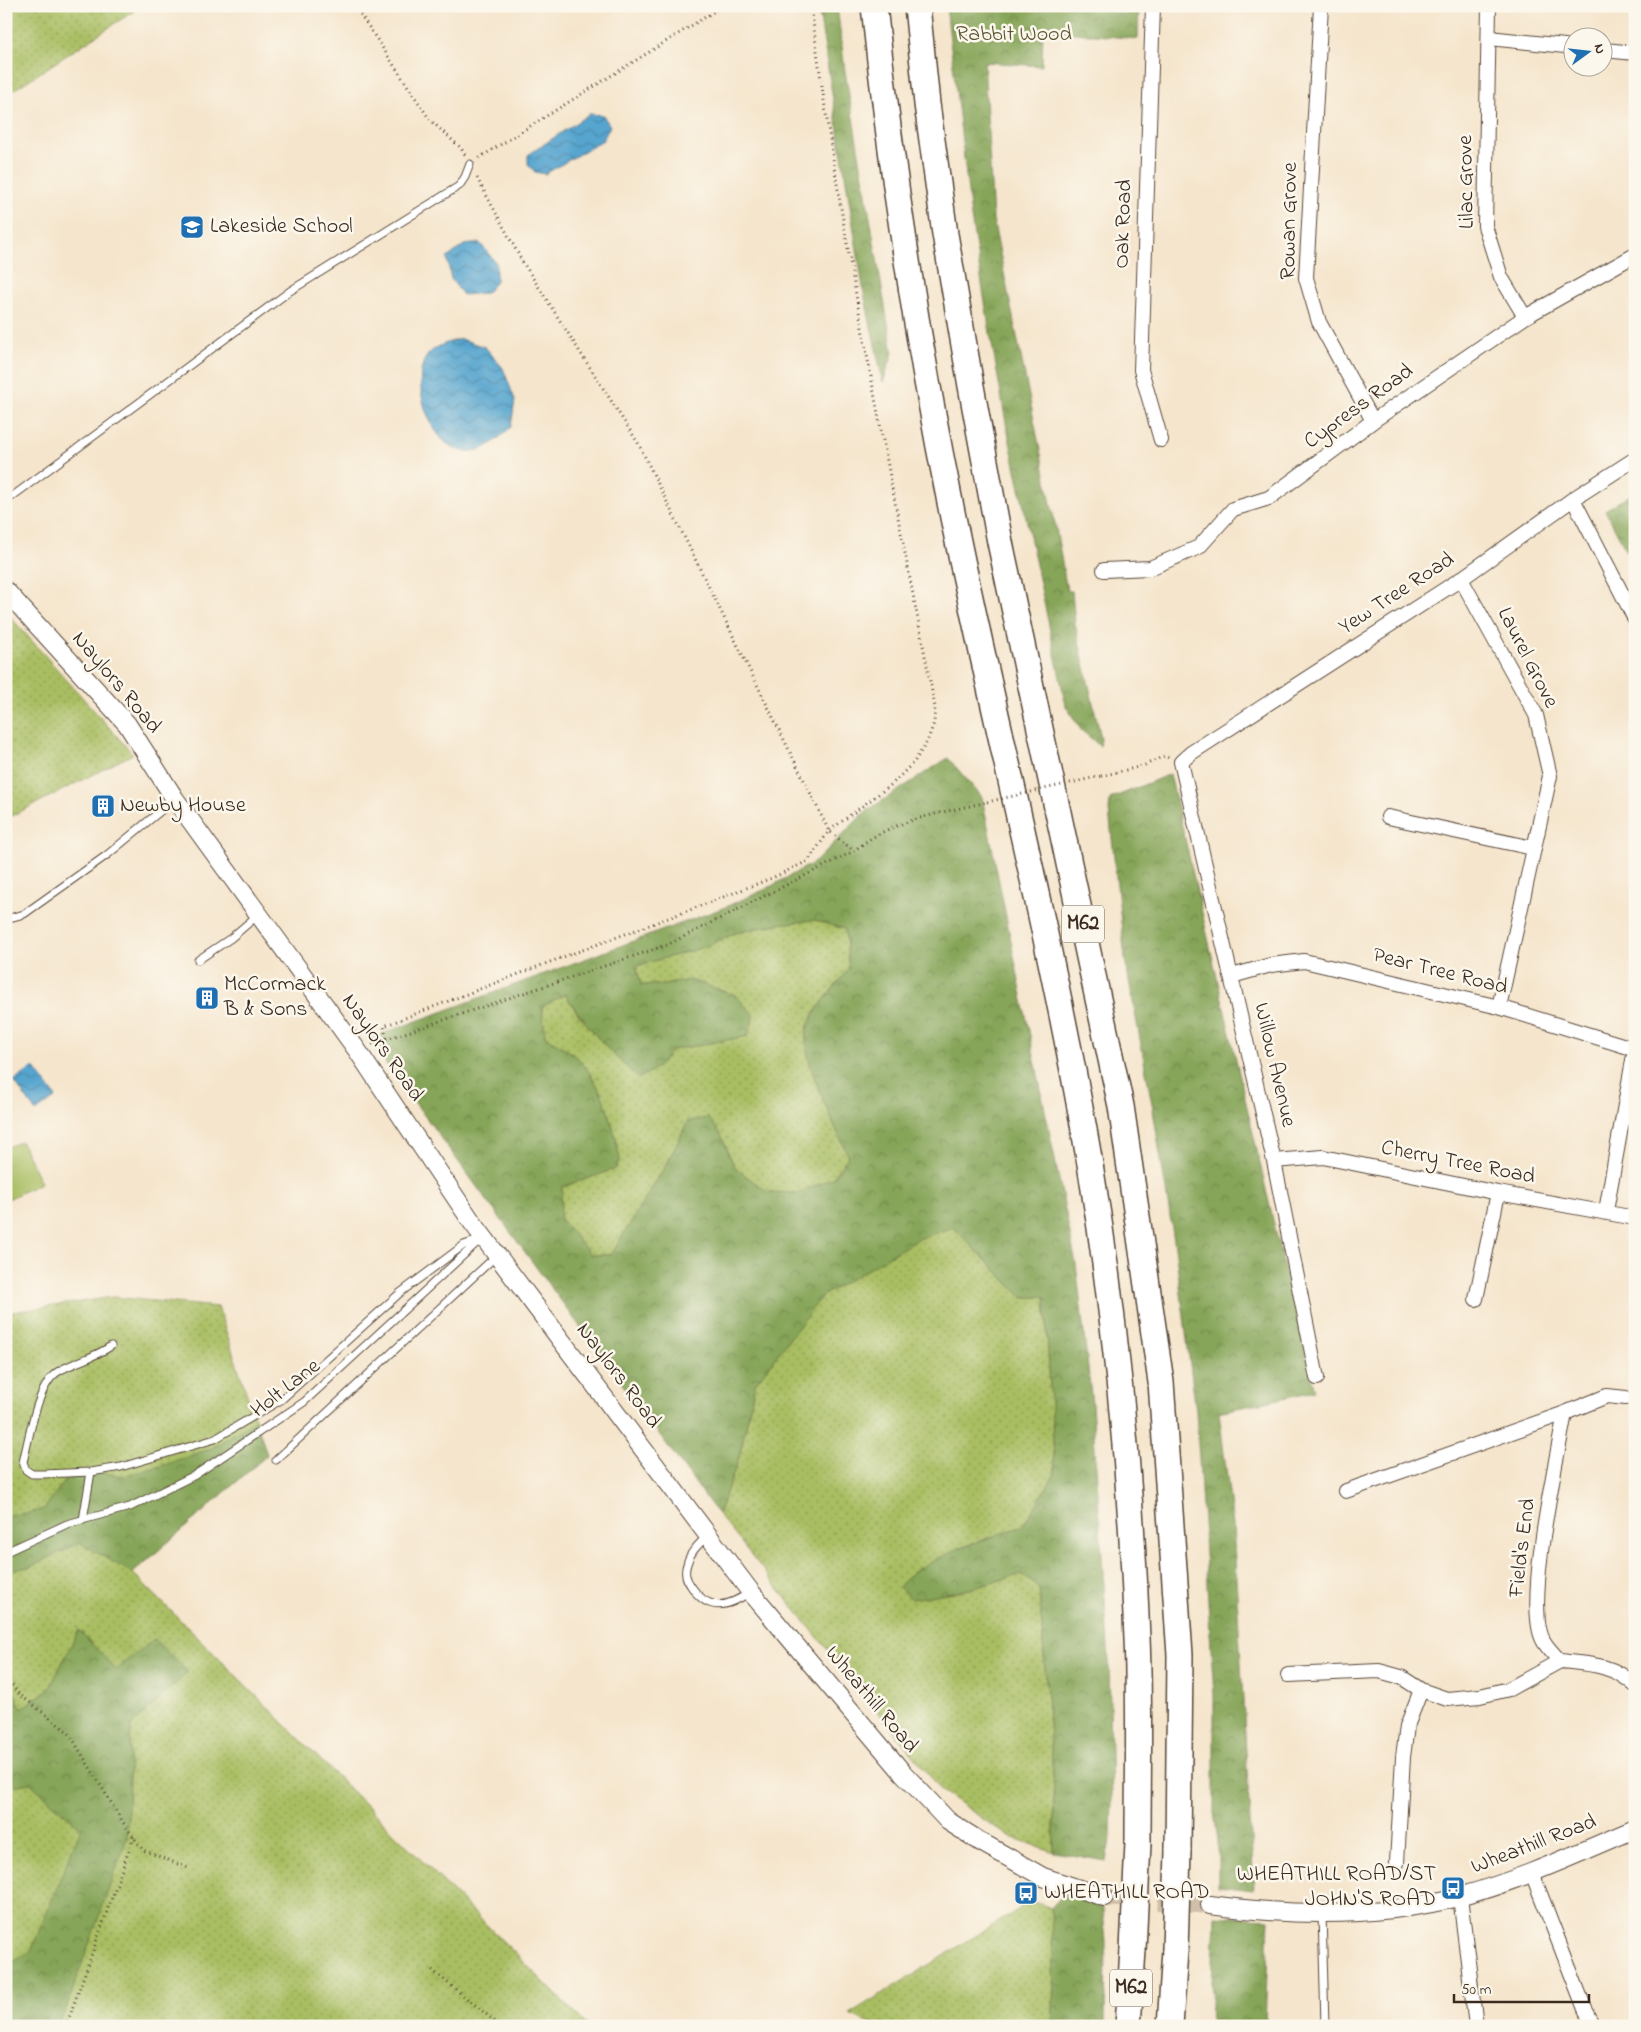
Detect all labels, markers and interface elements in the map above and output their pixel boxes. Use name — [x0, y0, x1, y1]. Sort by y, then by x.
park label: Rabbit Wood — [956, 19, 1072, 51]
north arrow — [1564, 28, 1614, 78]
text: N — [1588, 42, 1610, 56]
street label: Lilac Grove — [1450, 135, 1484, 229]
street label: Rowan Grove — [1273, 162, 1307, 280]
street label: Oak Road — [1106, 179, 1142, 269]
place label: Lakeside School — [210, 211, 353, 243]
school or university icon: Lakeside School — [179, 214, 205, 240]
street label: Cypress Road — [1298, 356, 1421, 459]
street label: Yew Tree Road — [1333, 545, 1461, 643]
street label: Laurel Grove — [1488, 602, 1566, 714]
street label: Naylors Road — [63, 625, 169, 742]
place label: Newby House — [120, 790, 246, 823]
building icon: Newby House — [90, 793, 116, 819]
road number: M62 — [1062, 906, 1104, 942]
street label: Pear Tree Road — [1369, 940, 1511, 1004]
place label: McCormack B & Sons — [223, 969, 326, 1026]
building icon: McCormack B & Sons — [194, 985, 220, 1011]
street label: Naylors Road — [332, 987, 431, 1109]
street label: Willow Avenue — [1244, 1000, 1304, 1130]
street label: Cherry Tree Road — [1378, 1132, 1538, 1195]
street label: Naylors Road — [567, 1316, 669, 1436]
street label: Holt Lane — [244, 1351, 328, 1427]
street label: Field's End — [1501, 1497, 1545, 1600]
street label: Wheathill Road — [816, 1639, 926, 1761]
street label: Wheathill Road — [1467, 1806, 1601, 1884]
place label: WHEATHILL ROAD/ST JOHN'S ROAD — [1237, 1859, 1436, 1916]
bus stop icon: WHEATHILL ROAD/ST JOHN'S ROAD — [1440, 1875, 1466, 1901]
place label: WHEATHILL ROAD — [1044, 1877, 1210, 1909]
bus stop icon: WHEATHILL ROAD — [1013, 1880, 1039, 1906]
road number: M62 — [1110, 1970, 1152, 2006]
scale bar — [1454, 1972, 1588, 2004]
text: 50 m — [1461, 1979, 1492, 2001]

